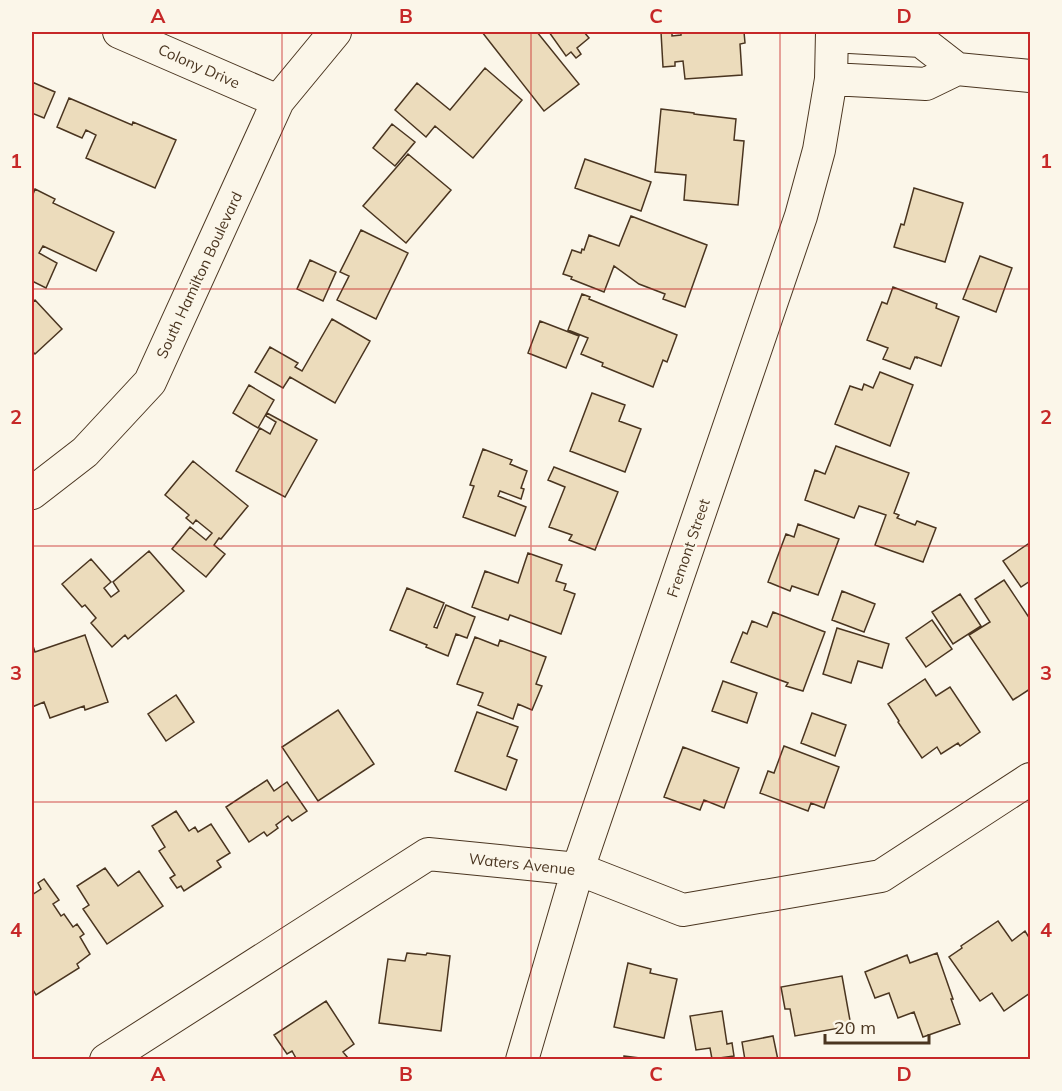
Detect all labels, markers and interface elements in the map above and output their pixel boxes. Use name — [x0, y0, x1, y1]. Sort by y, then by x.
text: A — [151, 3, 166, 28]
text: B — [399, 3, 413, 28]
text: C — [649, 3, 663, 28]
text: D — [896, 3, 912, 28]
street label: Colony Drive — [155, 40, 243, 92]
text: 1 — [10, 148, 22, 173]
text: 1 — [1040, 148, 1052, 173]
street label: South Hamilton Boulevard — [152, 189, 246, 361]
text: 2 — [10, 404, 22, 429]
text: 2 — [1040, 404, 1052, 429]
street label: Fremont Street — [662, 496, 714, 600]
text: 3 — [10, 660, 22, 685]
text: 3 — [1040, 660, 1052, 685]
street label: Waters Avenue — [468, 849, 576, 879]
text: 4 — [10, 917, 22, 942]
text: 4 — [1040, 917, 1052, 942]
scale bar — [825, 1007, 928, 1045]
text: 20 m — [834, 1016, 876, 1039]
text: A — [151, 1061, 166, 1086]
text: B — [399, 1061, 413, 1086]
text: C — [649, 1061, 663, 1086]
text: D — [896, 1061, 912, 1086]

